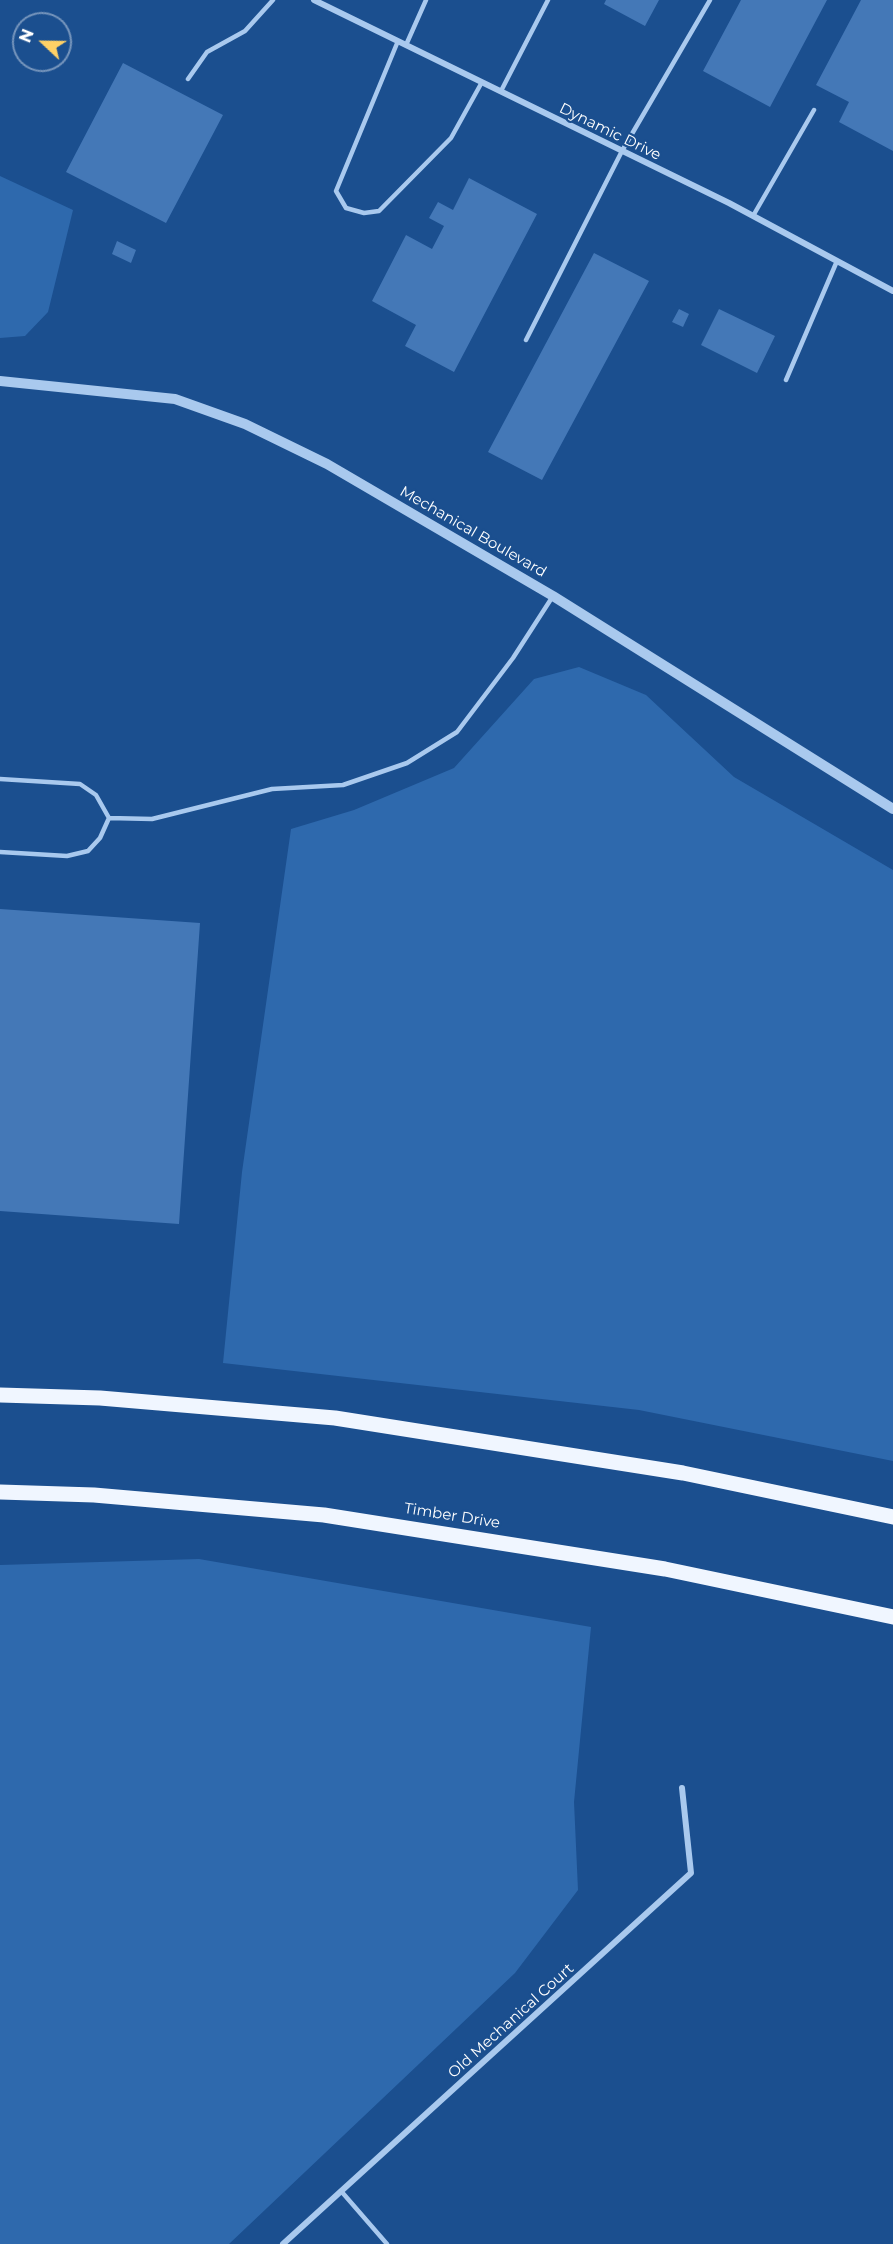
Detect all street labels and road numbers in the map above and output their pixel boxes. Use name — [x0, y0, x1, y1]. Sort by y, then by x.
street label: Dynamic Drive — [556, 100, 664, 164]
street label: Mechanical Boulevard — [396, 483, 550, 581]
street label: Timber Drive — [403, 1500, 501, 1532]
street label: Old Mechanical Court — [444, 1960, 578, 2082]

